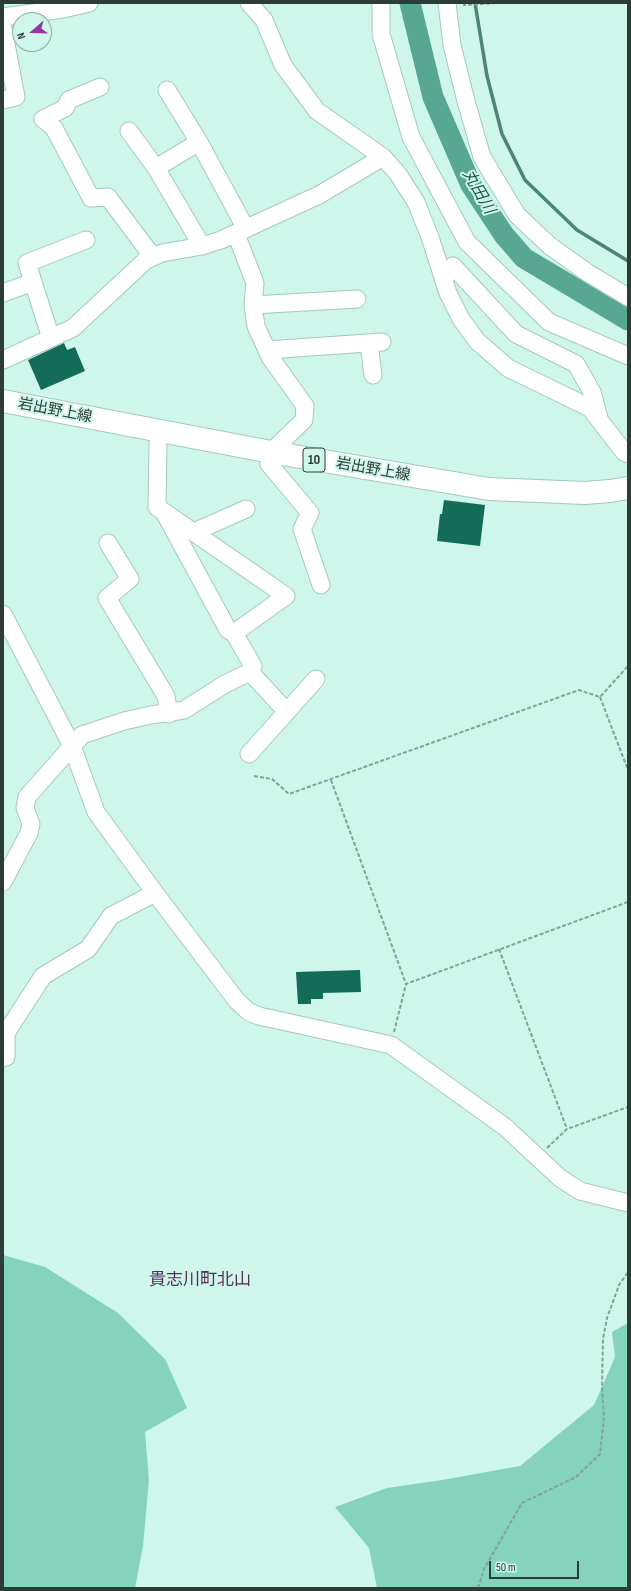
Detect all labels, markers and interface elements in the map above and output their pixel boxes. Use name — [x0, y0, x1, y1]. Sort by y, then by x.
north arrow — [12, 12, 52, 52]
text: N — [14, 31, 28, 41]
water label: 丸田川 — [458, 166, 498, 218]
street label: 岩出野上線 — [16, 395, 94, 427]
road number: 10 — [303, 448, 325, 472]
street label: 岩出野上線 — [335, 455, 411, 485]
district label: 貴志川町北山 — [149, 1271, 251, 1291]
scale bar — [491, 1553, 581, 1579]
text: 50 m — [496, 1560, 516, 1575]

